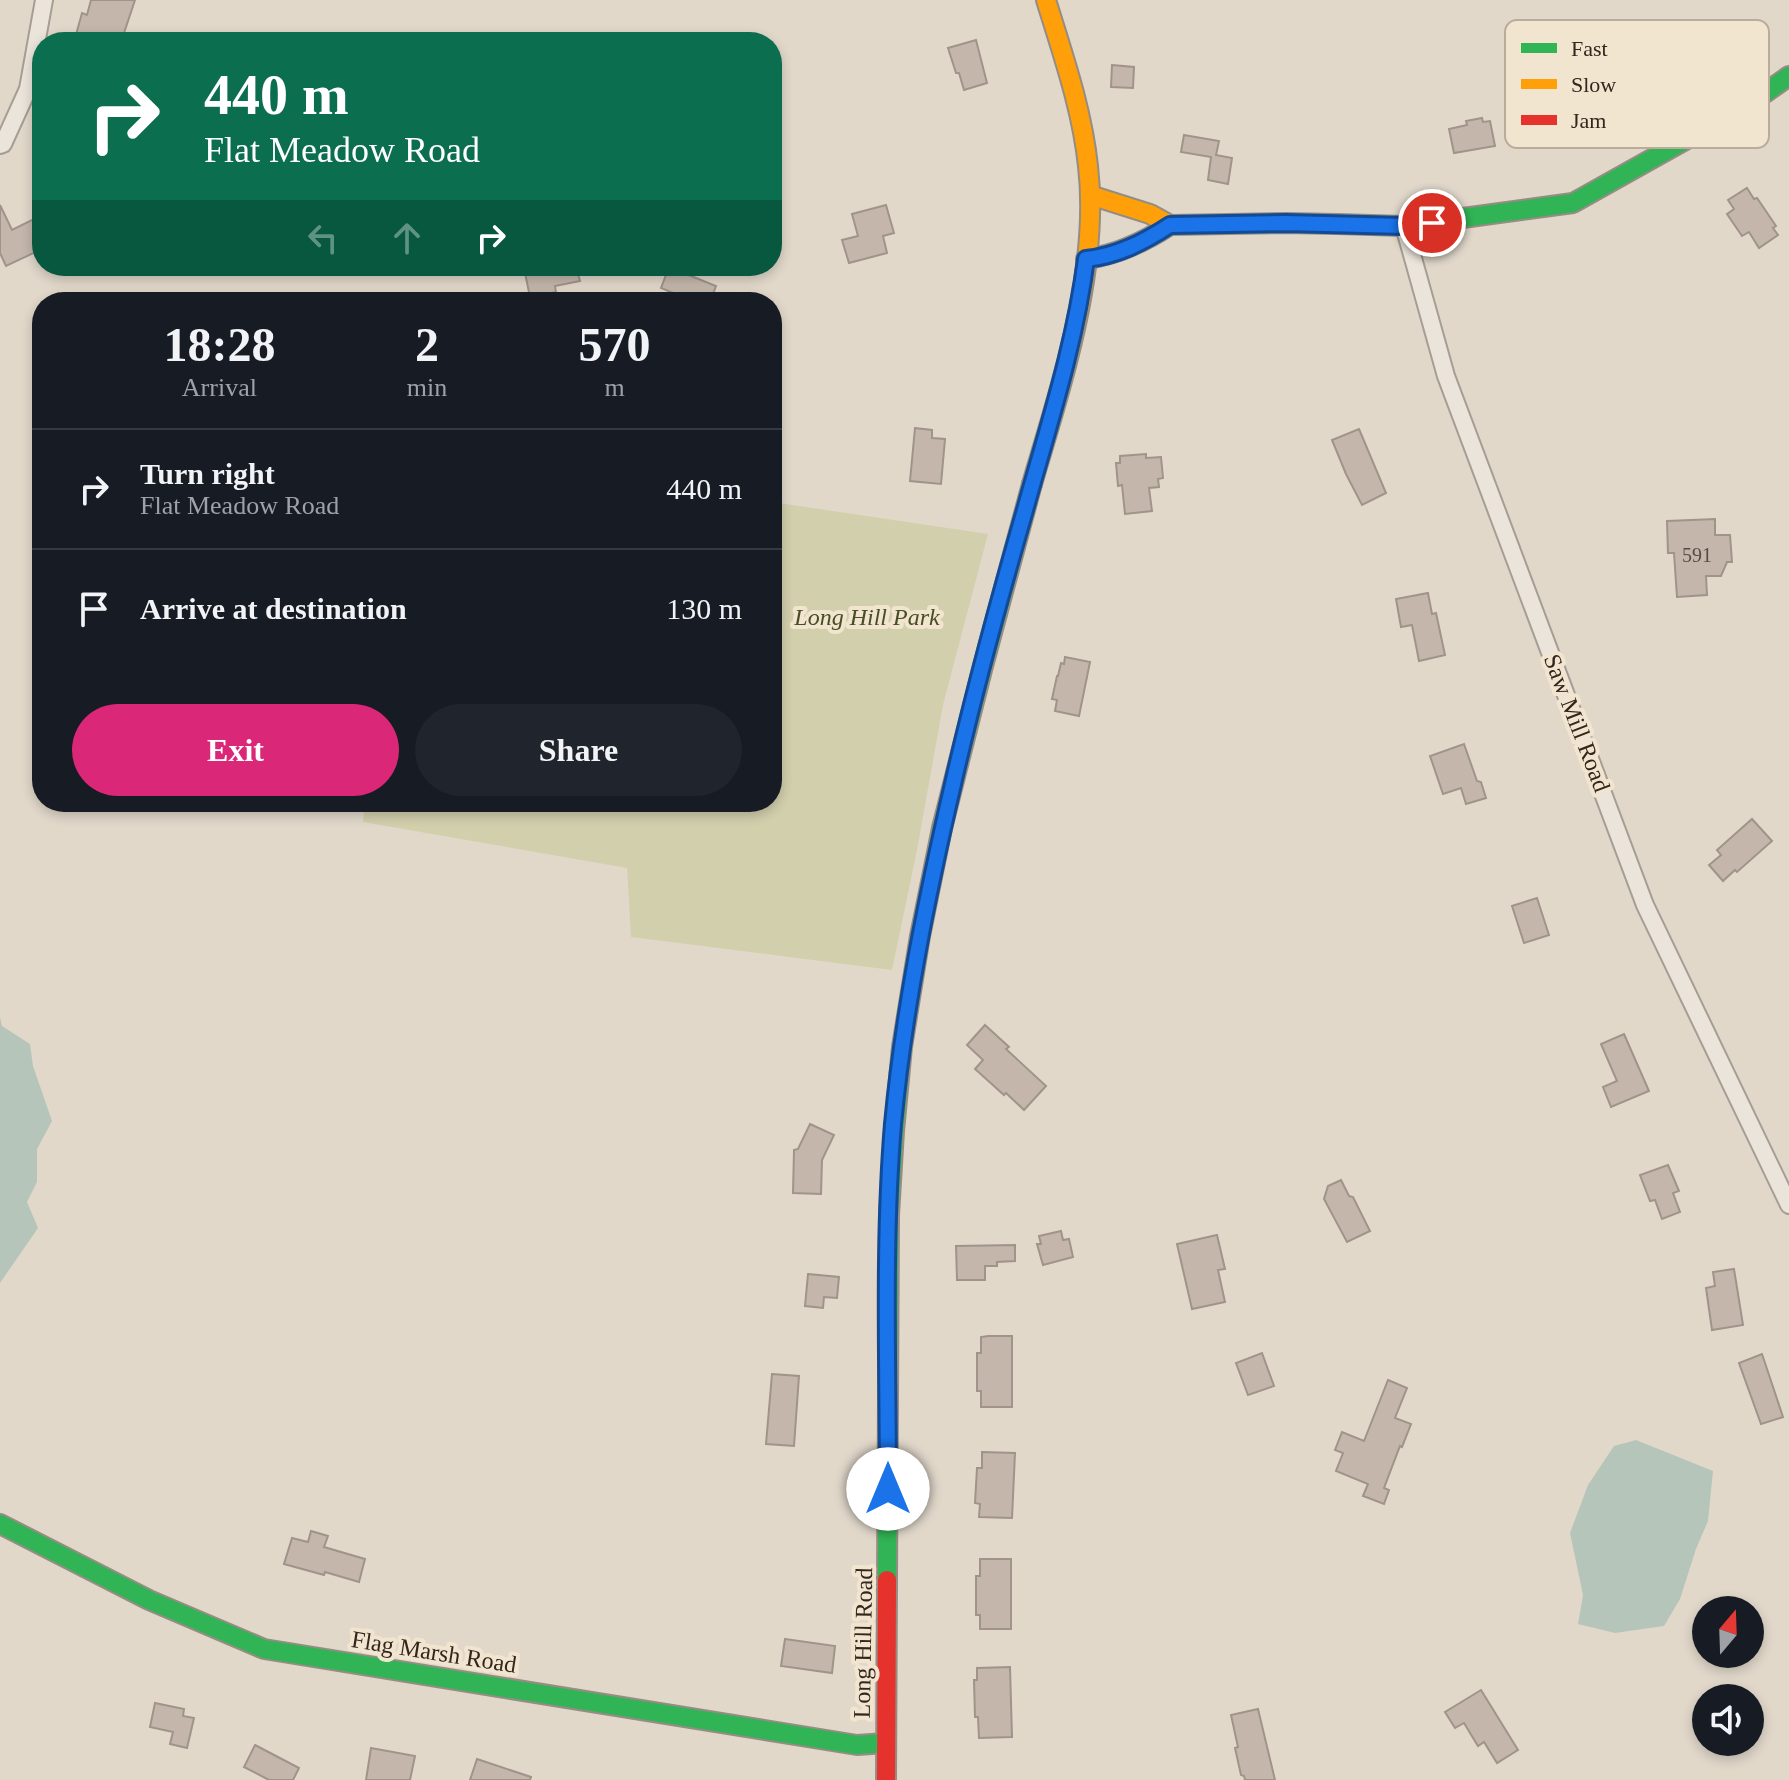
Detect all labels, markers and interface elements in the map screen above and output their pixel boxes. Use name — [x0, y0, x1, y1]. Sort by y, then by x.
legend — [1505, 20, 1769, 148]
text: Fast — [1571, 36, 1608, 61]
icon: right — [72, 64, 176, 168]
text: 440 m — [204, 64, 349, 126]
text: Slow — [1571, 72, 1616, 97]
text: Jam — [1571, 108, 1606, 133]
text: Flat Meadow Road — [204, 130, 480, 170]
pin — [1398, 189, 1466, 257]
icon: arrive — [1410, 201, 1454, 245]
icon: left — [301, 216, 345, 260]
icon: ahead — [385, 216, 429, 260]
icon: right — [469, 216, 513, 260]
text: 18:28 — [163, 318, 275, 371]
text: 2 — [415, 318, 439, 371]
text: 570 — [579, 318, 651, 371]
text: Arrival — [182, 373, 257, 402]
text: min — [407, 373, 447, 402]
text: m — [604, 373, 625, 402]
text: Turn right — [140, 457, 275, 490]
icon: right — [72, 467, 116, 511]
text: 440 m — [666, 472, 742, 505]
text: Flat Meadow Road — [140, 491, 339, 520]
house number: 591 — [1682, 544, 1712, 566]
icon: arrive — [72, 587, 116, 631]
text: Arrive at destination — [140, 592, 407, 625]
text: 130 m — [666, 592, 742, 625]
park label: Long Hill Park — [793, 604, 940, 630]
street label: Saw Mill Road — [1539, 650, 1615, 796]
button: Exit — [72, 704, 399, 796]
button: Share — [415, 704, 742, 796]
position arrow — [846, 1447, 930, 1531]
street label: Long Hill Road — [849, 1567, 877, 1719]
north arrow — [1692, 1596, 1764, 1668]
map controls — [1692, 1596, 1764, 1756]
street label: Flag Marsh Road — [350, 1626, 518, 1678]
button: sound — [1692, 1684, 1764, 1756]

